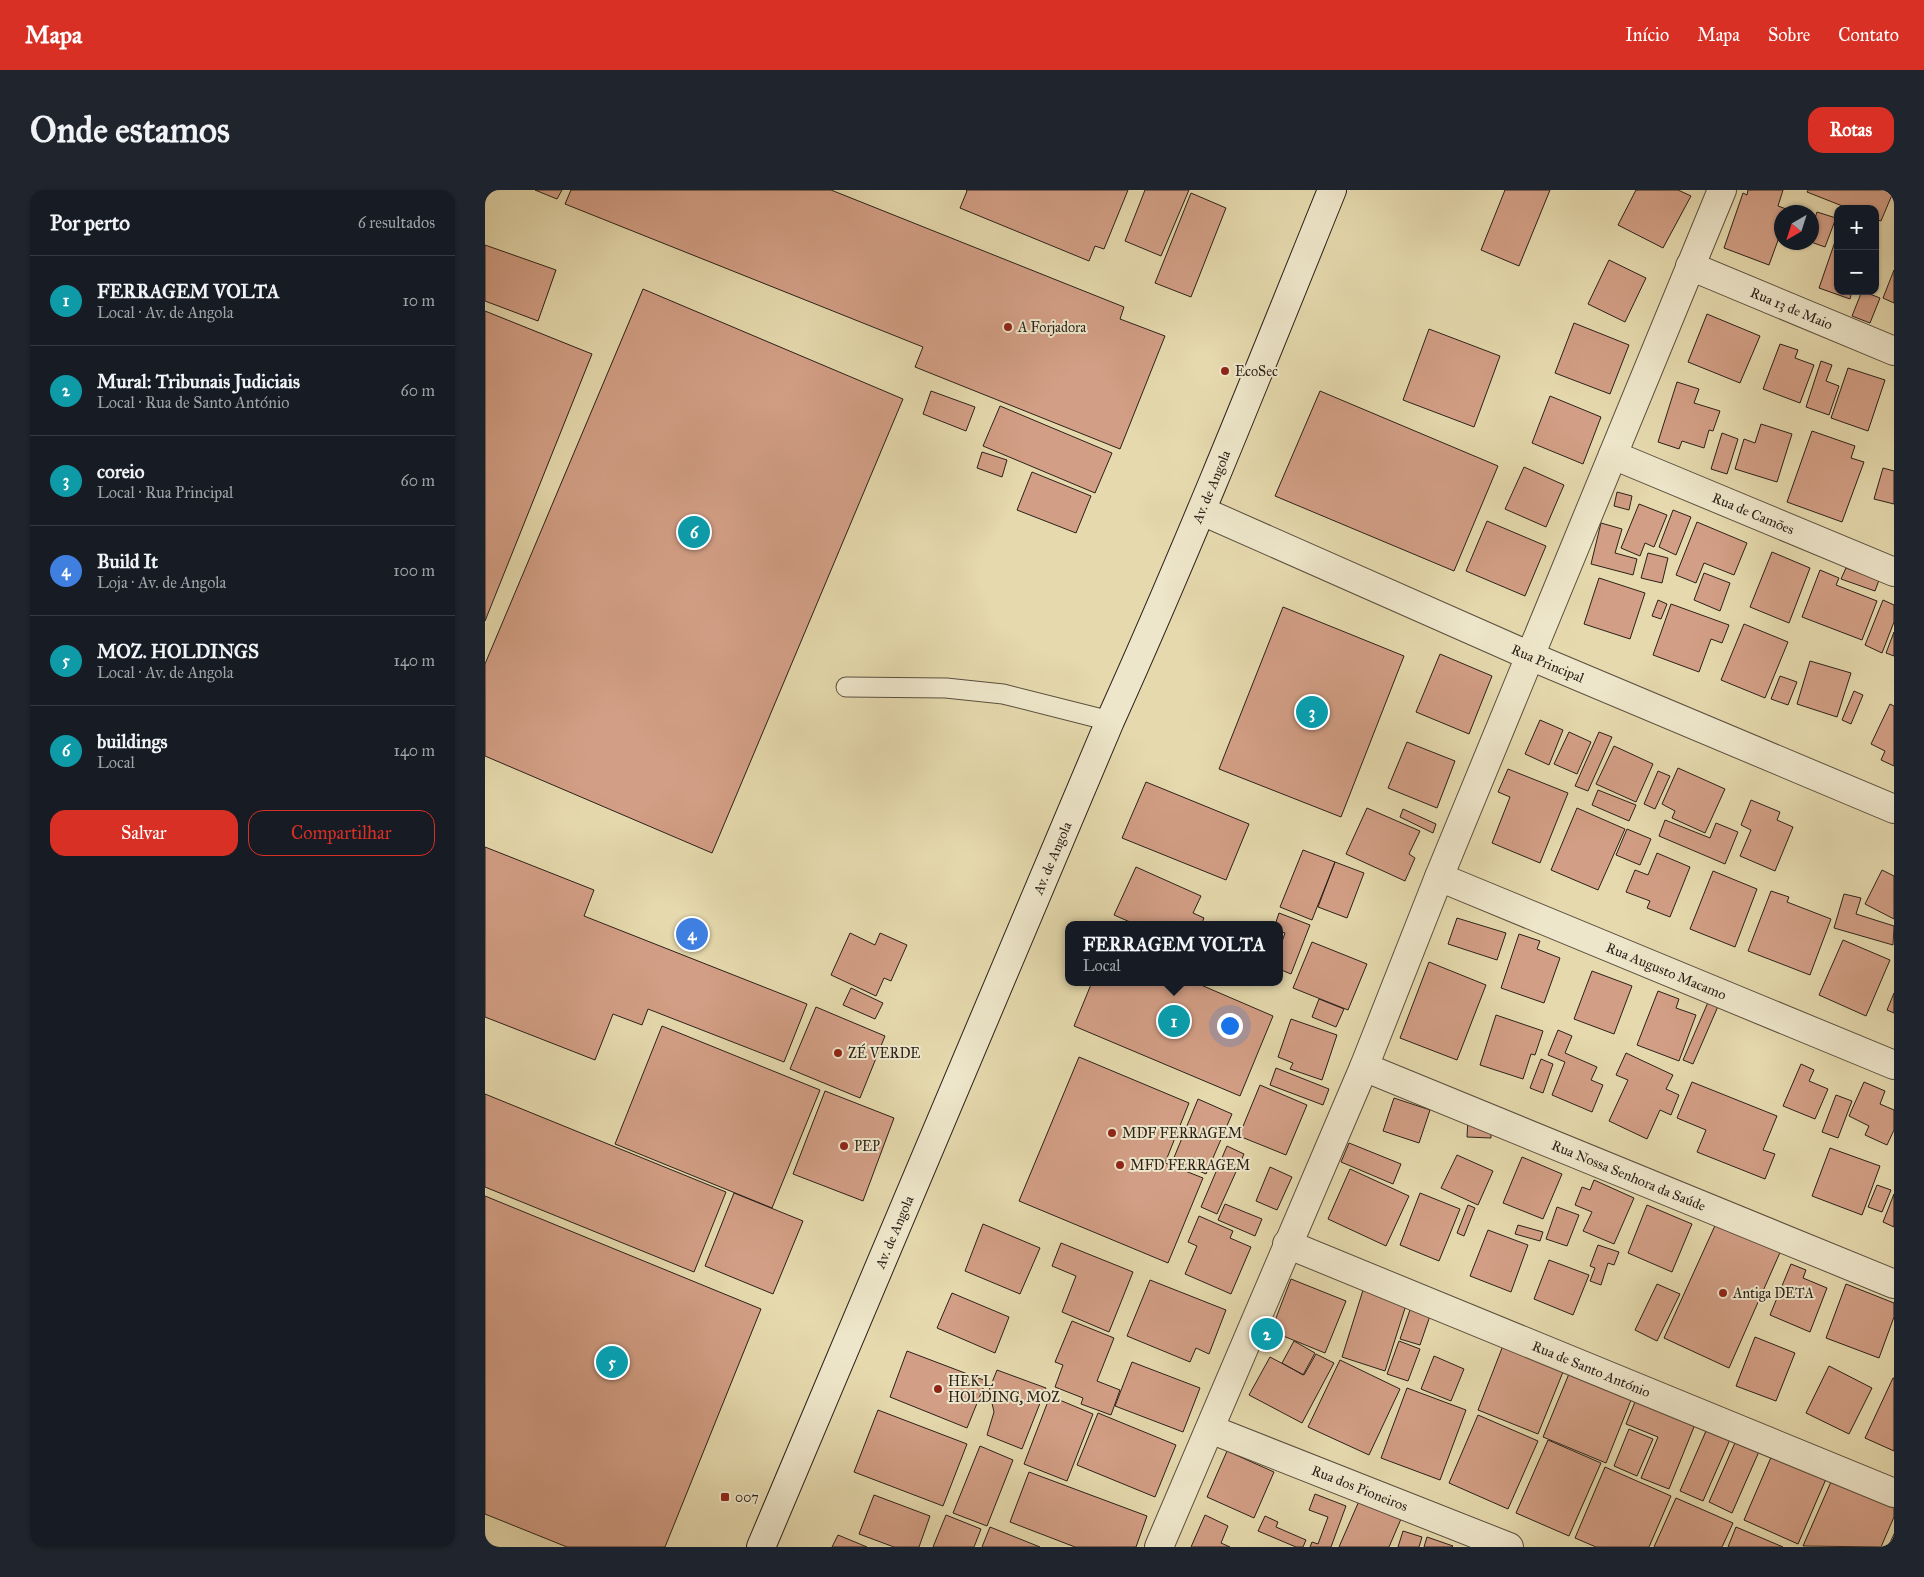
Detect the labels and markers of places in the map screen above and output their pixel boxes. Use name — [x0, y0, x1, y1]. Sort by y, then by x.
place label: A Forjadora — [1017, 319, 1086, 336]
marker: A Forjadora — [1002, 321, 1014, 333]
place label: EcoSec — [1235, 363, 1278, 380]
marker: EcoSec — [1219, 365, 1231, 377]
pin: 6 — [678, 513, 710, 551]
pin: 3 — [1296, 693, 1328, 731]
pin: 4 — [676, 915, 708, 953]
pin: 1 — [1158, 1002, 1190, 1040]
place label: ZÉ VERDE — [848, 1043, 920, 1062]
marker: ZÉ VERDE — [832, 1047, 844, 1059]
place label: MDF FERRAGEM — [1122, 1125, 1242, 1142]
marker: MDF FERRAGEM — [1106, 1127, 1118, 1139]
place label: PEP — [854, 1138, 880, 1155]
marker: PEP — [838, 1140, 850, 1152]
place label: MFD FERRAGEM — [1130, 1157, 1250, 1174]
marker: MFD FERRAGEM — [1114, 1159, 1126, 1171]
place label: Antiga DETA — [1732, 1285, 1814, 1302]
marker: Antiga DETA — [1717, 1287, 1729, 1299]
pin: 2 — [1251, 1315, 1283, 1353]
pin: 5 — [596, 1343, 628, 1381]
place label: HEK L HOLDING, MOZ — [948, 1373, 1060, 1406]
marker: HEK L HOLDING, MOZ — [932, 1383, 944, 1395]
place label: 007 — [735, 1489, 759, 1506]
marker: 007 — [719, 1491, 731, 1503]

